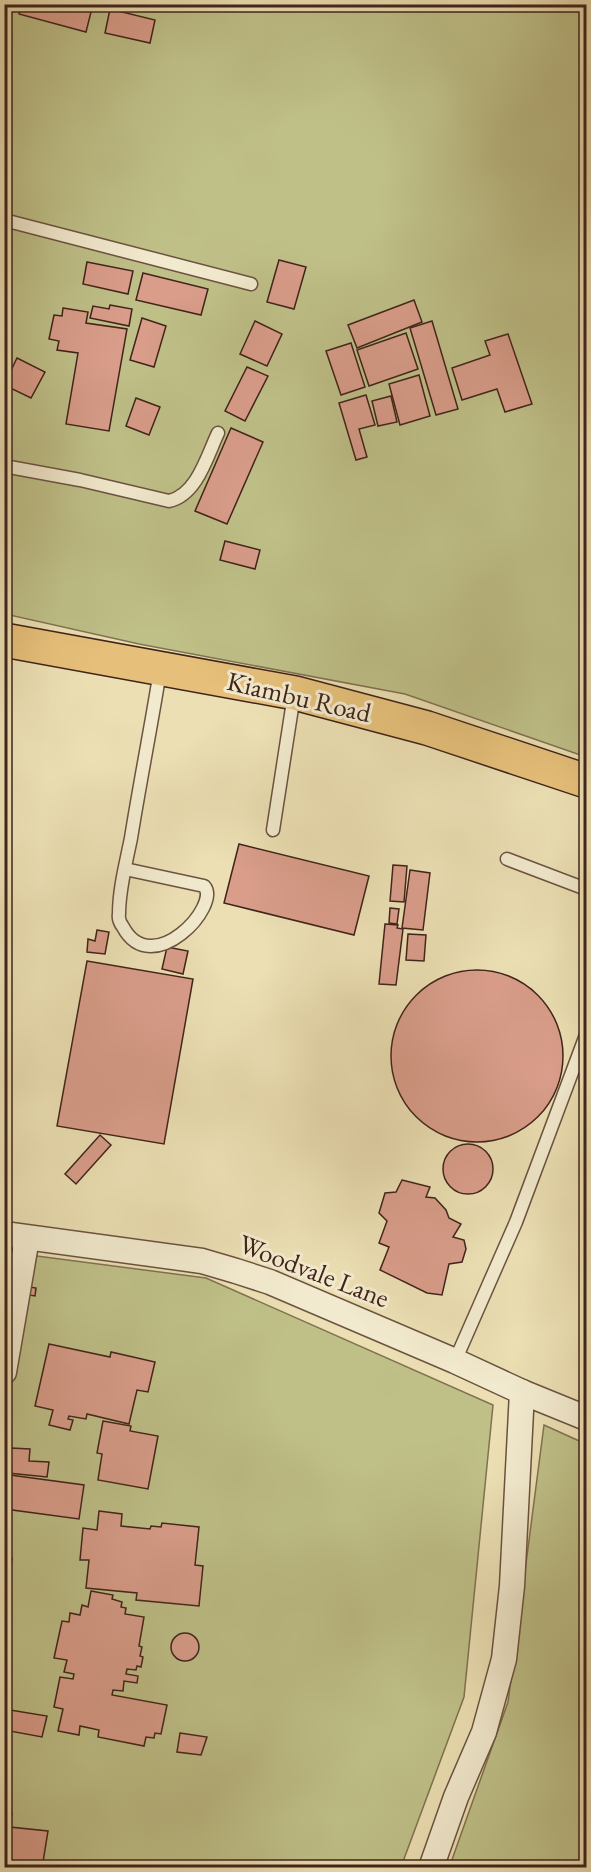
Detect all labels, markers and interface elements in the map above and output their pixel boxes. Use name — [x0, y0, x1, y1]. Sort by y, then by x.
street label: Kiambu Road — [224, 663, 375, 730]
street label: Woodvale Lane — [234, 1226, 394, 1315]

